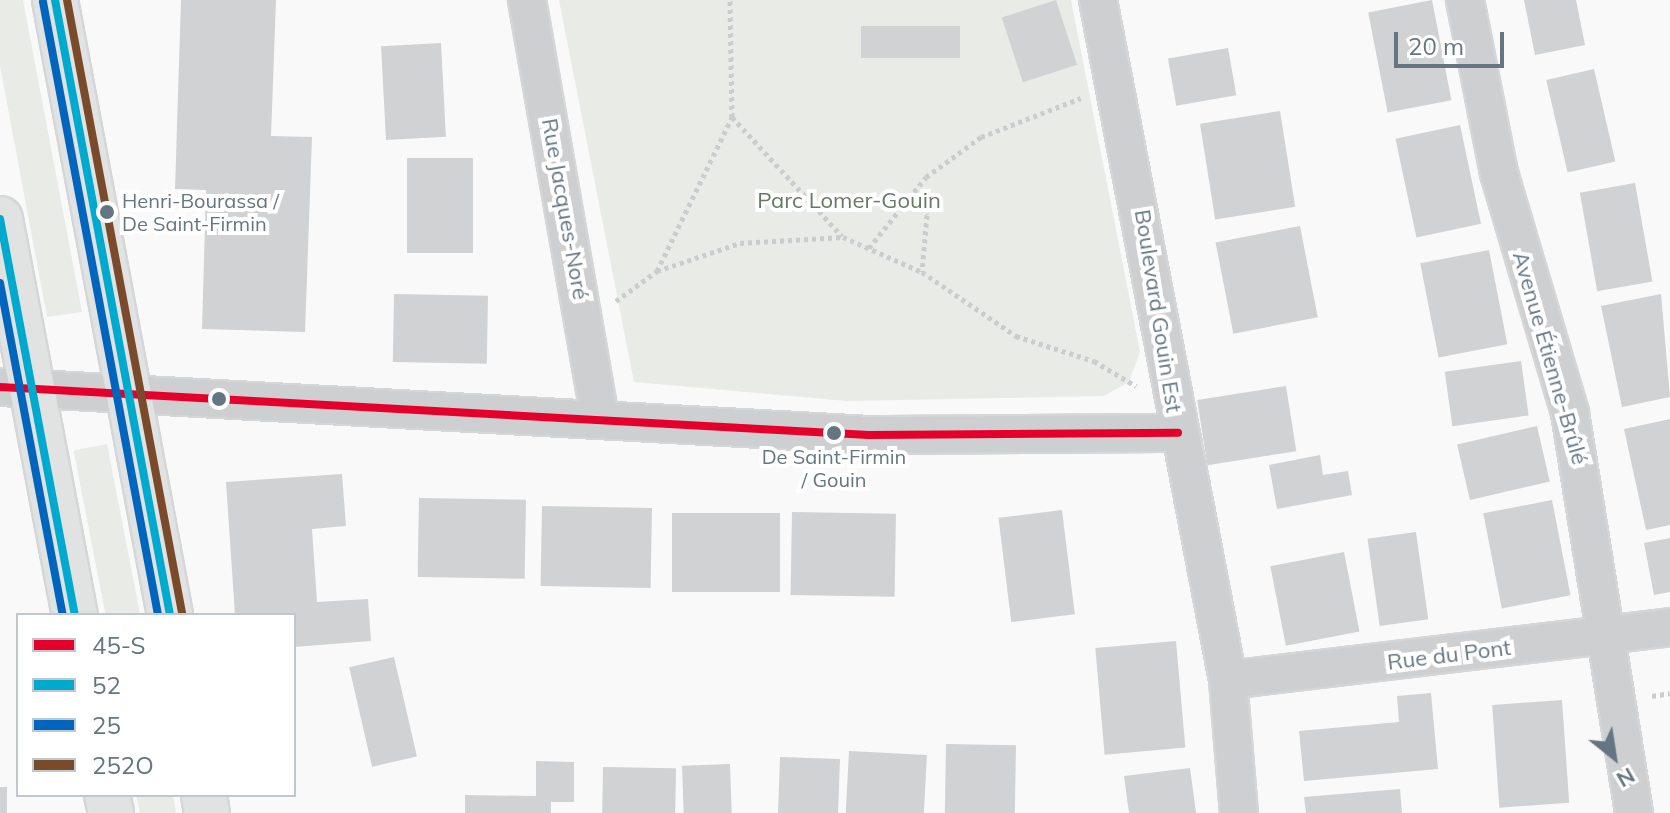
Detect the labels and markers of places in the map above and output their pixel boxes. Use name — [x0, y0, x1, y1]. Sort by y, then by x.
place label: Henri-Bourassa / De Saint-Firmin — [122, 188, 279, 235]
marker: Henri-Bourassa / De Saint-Firmin — [99, 204, 115, 220]
unlabelled marker — [211, 391, 227, 407]
marker: De Saint-Firmin / Gouin — [826, 425, 842, 441]
place label: De Saint-Firmin / Gouin — [762, 444, 906, 491]

